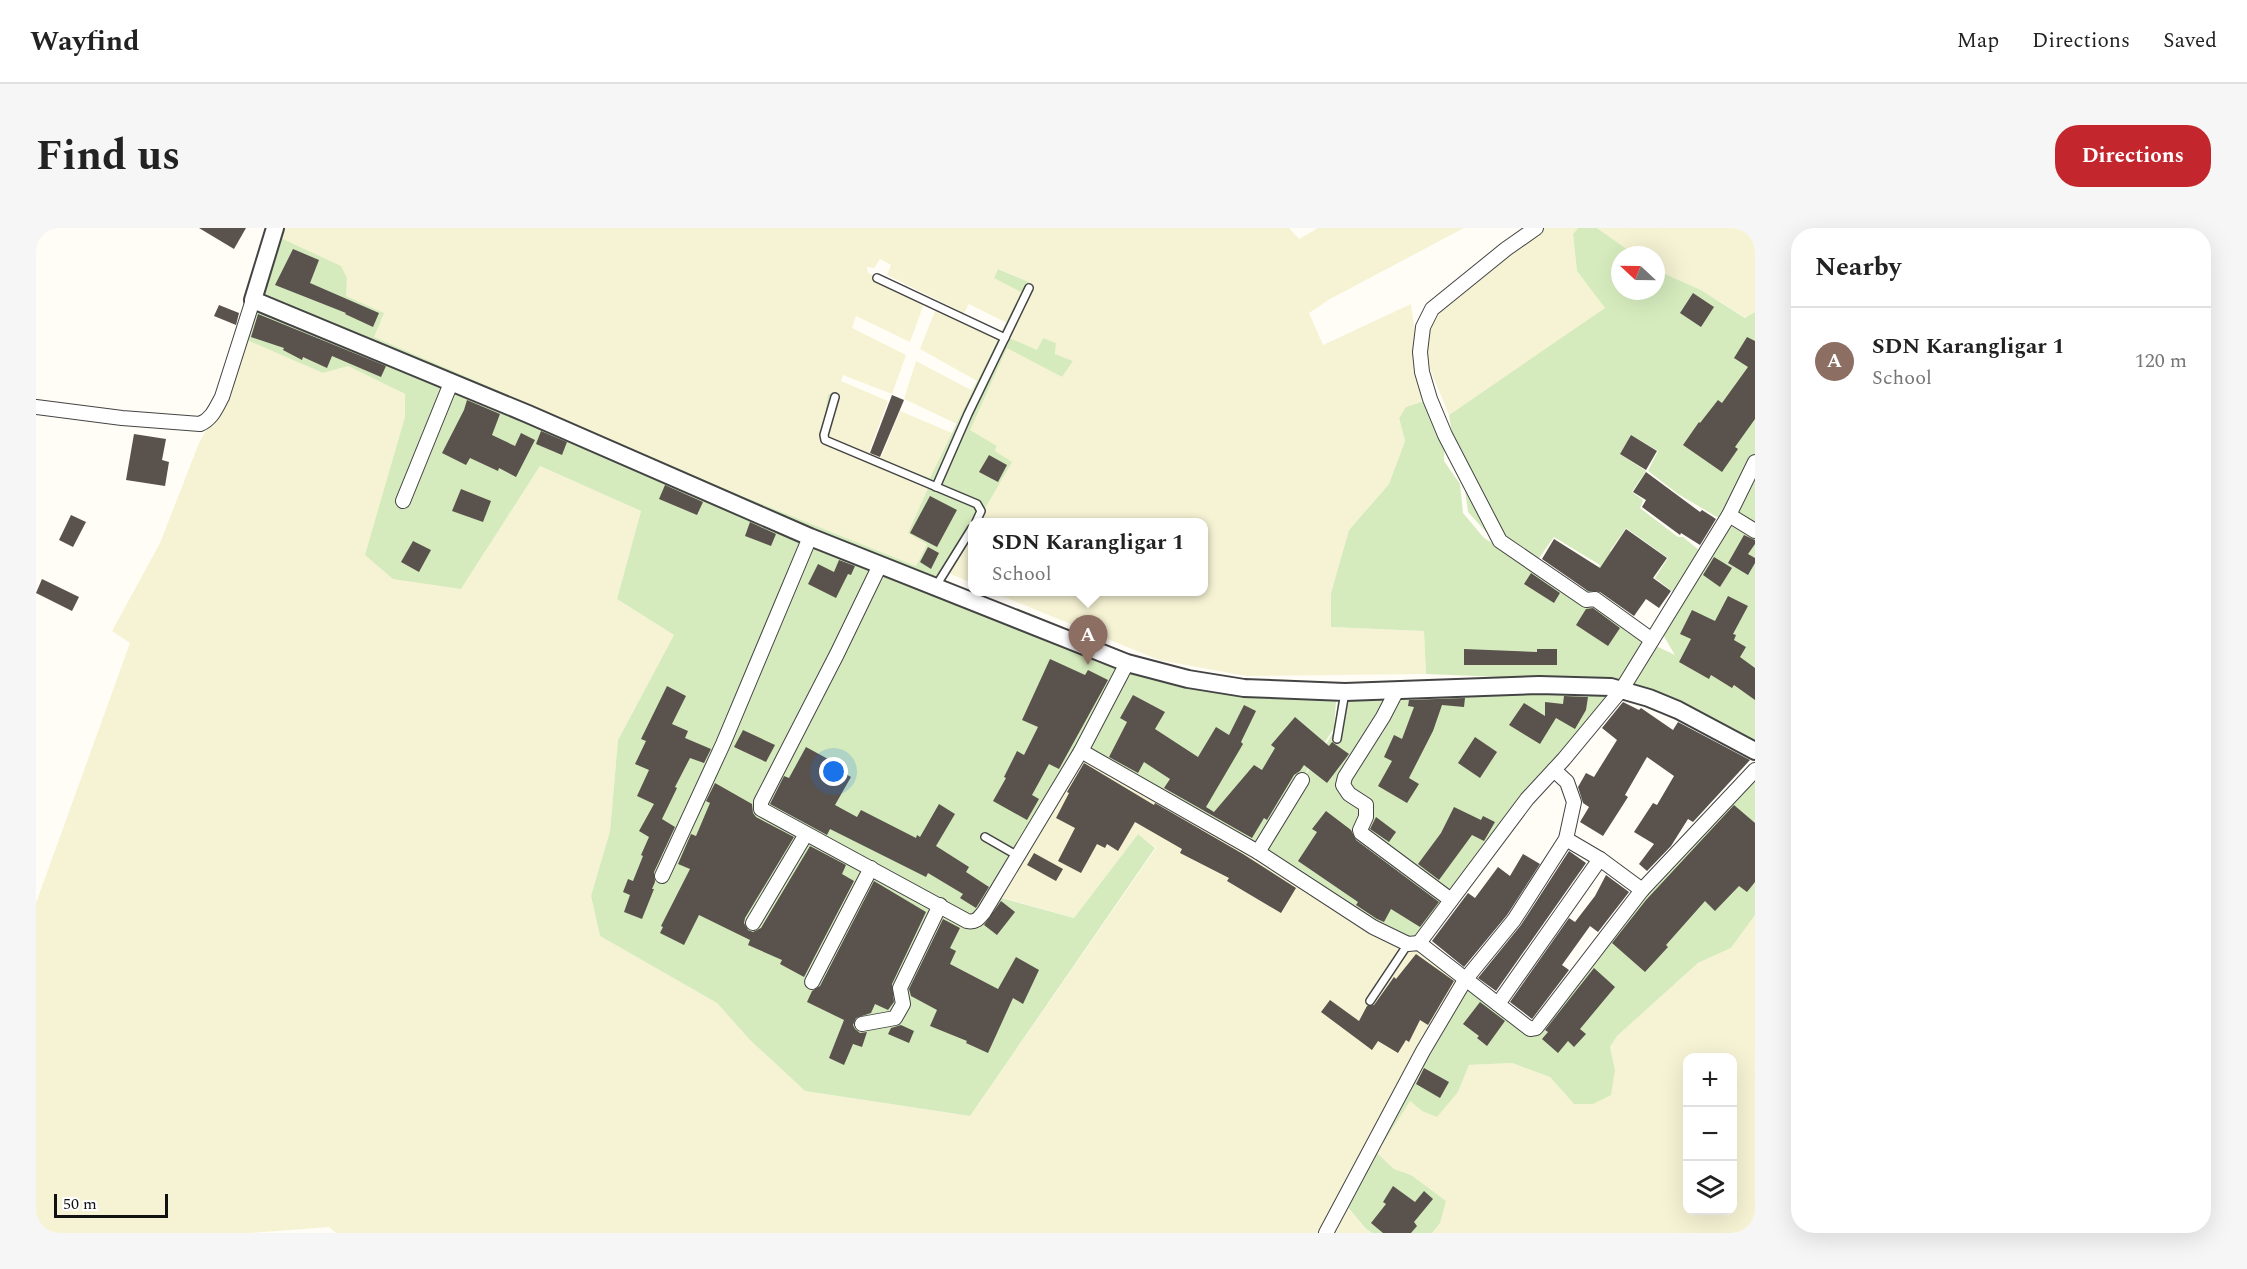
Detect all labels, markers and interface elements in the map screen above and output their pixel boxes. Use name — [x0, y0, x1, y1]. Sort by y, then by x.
text: Wayfind — [30, 20, 139, 63]
text: Map — [1957, 25, 1999, 57]
text: Directions — [2032, 25, 2130, 57]
text: Saved — [2163, 25, 2217, 57]
text: Find us — [36, 125, 180, 188]
button: Directions — [2055, 125, 2211, 187]
north arrow — [1611, 246, 1665, 300]
text: Nearby — [1815, 247, 1901, 287]
text: SDN Karangligar 1 — [1872, 330, 2065, 363]
text: A — [1827, 346, 1842, 376]
text: 120 m — [2135, 346, 2187, 376]
text: School — [1872, 363, 1932, 393]
popup — [968, 518, 1208, 596]
text: SDN Karangligar 1 — [992, 526, 1184, 559]
text: School — [992, 559, 1052, 589]
pin: A — [1068, 616, 1108, 665]
your location — [819, 757, 848, 786]
map controls — [1683, 1053, 1737, 1215]
button: + — [1683, 1053, 1737, 1107]
button: − — [1683, 1107, 1737, 1161]
button: layers — [1683, 1161, 1737, 1215]
scale bar — [54, 1191, 168, 1218]
text: 50 m — [63, 1192, 97, 1216]

